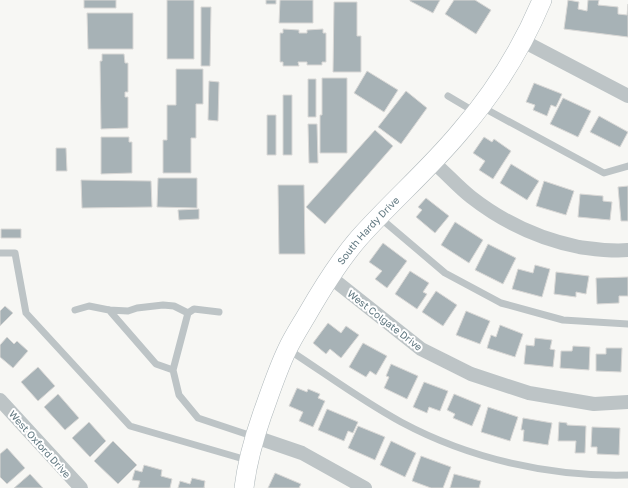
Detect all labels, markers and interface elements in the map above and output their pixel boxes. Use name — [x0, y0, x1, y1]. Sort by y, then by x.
street label: South Hardy Drive — [334, 194, 402, 267]
street label: West Colgate Drive — [345, 287, 425, 353]
street label: West Oxford Drive — [7, 408, 73, 480]

